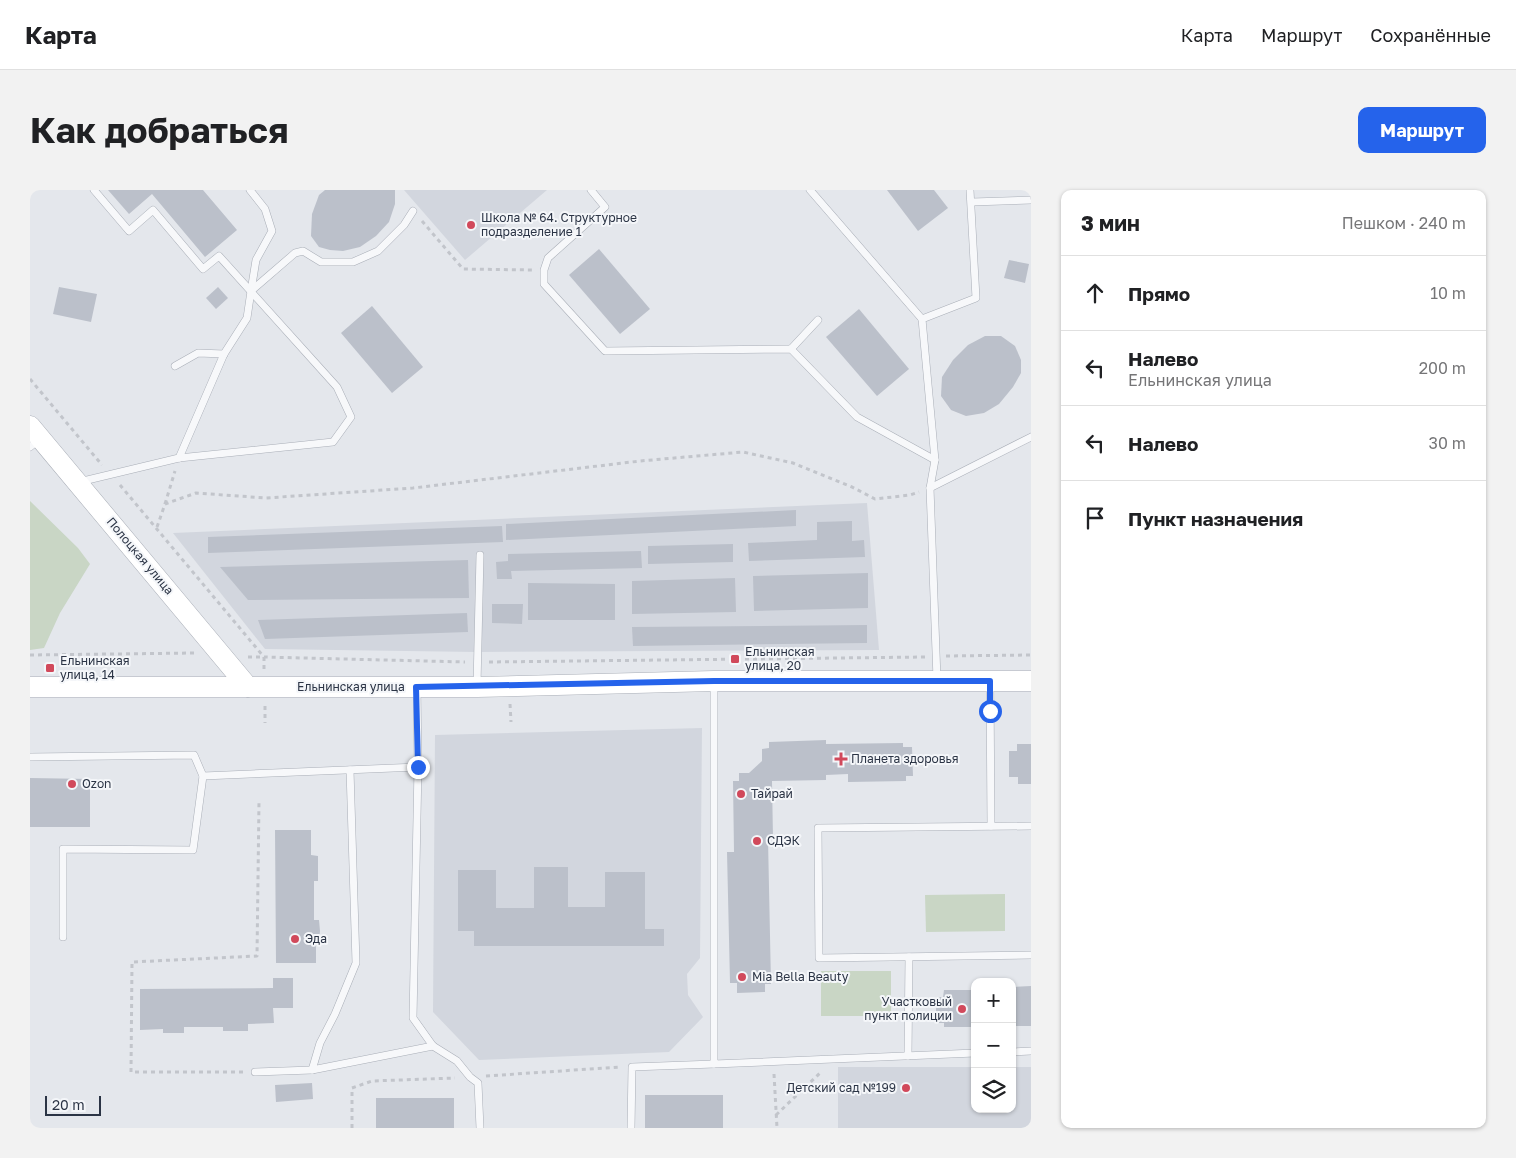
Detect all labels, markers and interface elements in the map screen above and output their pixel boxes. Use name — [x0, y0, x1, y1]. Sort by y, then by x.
text: Карта — [25, 20, 97, 49]
text: Карта — [1181, 24, 1233, 46]
text: Маршрут — [1261, 24, 1342, 46]
text: Сохранённые — [1370, 24, 1491, 46]
button: Маршрут — [1358, 107, 1486, 153]
text: Как добраться — [30, 109, 288, 151]
place label: Школа № 64. Структурное подразделение 1 — [481, 210, 637, 239]
text: 3 мин — [1081, 210, 1140, 236]
text: Пешком · 240 m — [1342, 213, 1466, 233]
marker: Школа № 64. Структурное подразделение 1 — [465, 219, 477, 231]
icon: ahead — [1081, 279, 1109, 307]
text: Прямо — [1128, 282, 1190, 305]
text: 10 m — [1430, 283, 1466, 303]
text: Налево — [1128, 347, 1198, 370]
icon: left — [1081, 354, 1109, 382]
text: 200 m — [1419, 358, 1466, 378]
text: Ельнинская улица — [1128, 370, 1272, 390]
icon: left — [1081, 429, 1109, 457]
text: Налево — [1128, 432, 1198, 455]
text: 30 m — [1429, 433, 1466, 453]
icon: arrive — [1081, 504, 1109, 532]
text: Пункт назначения — [1128, 507, 1303, 530]
street label: Полоцкая улица — [104, 514, 177, 597]
place label: Ельнинская улица, 20 — [745, 644, 815, 673]
place label: Ельнинская улица, 14 — [60, 653, 130, 682]
marker: Ельнинская улица, 20 — [729, 653, 741, 665]
marker: Ельнинская улица, 14 — [44, 662, 56, 674]
street label: Ельнинская улица — [297, 679, 405, 694]
route start — [979, 700, 1002, 723]
place label: Планета здоровья — [851, 751, 959, 766]
marker: Планета здоровья — [835, 753, 847, 765]
route end — [407, 756, 430, 779]
place label: Ozon — [82, 776, 111, 791]
marker: Ozon — [66, 778, 78, 790]
place label: Тайрай — [751, 786, 793, 801]
marker: Тайрай — [735, 788, 747, 800]
place label: СДЭК — [767, 833, 801, 848]
marker: СДЭК — [751, 835, 763, 847]
place label: Эда — [305, 931, 327, 946]
marker: Эда — [289, 933, 301, 945]
place label: Mia Bella Beauty — [752, 969, 849, 984]
marker: Mia Bella Beauty — [736, 971, 748, 983]
map controls — [971, 978, 1016, 1113]
button: + — [971, 978, 1016, 1023]
place label: Участковый пункт полиции — [864, 994, 952, 1023]
marker: Участковый пункт полиции — [956, 1003, 968, 1015]
button: − — [971, 1023, 1016, 1068]
button: layers — [971, 1068, 1016, 1113]
place label: Детский сад №199 — [787, 1080, 896, 1095]
marker: Детский сад №199 — [900, 1082, 912, 1094]
scale bar — [45, 1093, 101, 1116]
text: 20 m — [52, 1096, 85, 1113]

